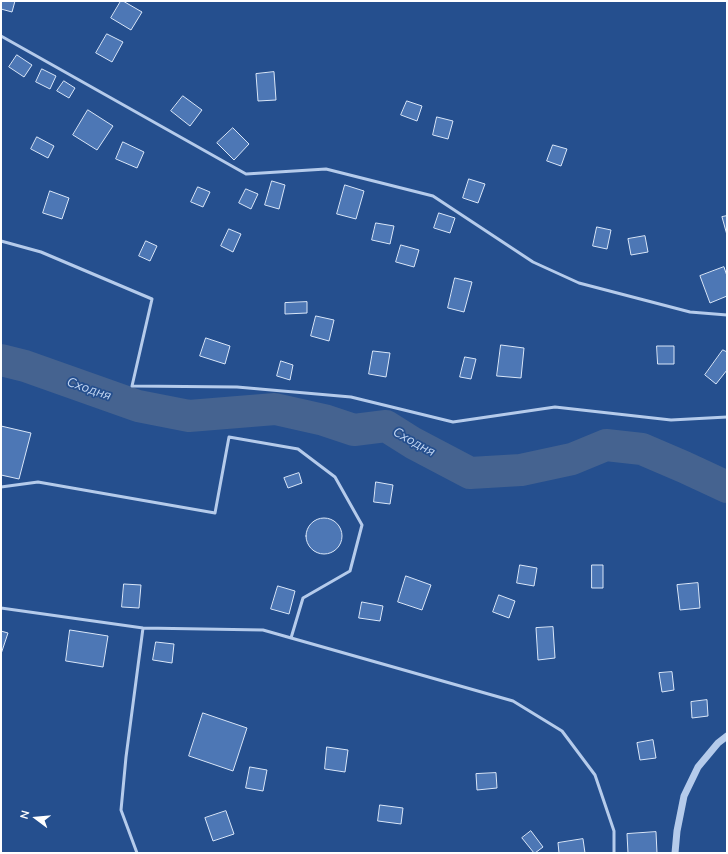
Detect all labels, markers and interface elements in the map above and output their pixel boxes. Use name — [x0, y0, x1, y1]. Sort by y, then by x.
water label: Сходня — [65, 374, 113, 404]
water label: Сходня — [390, 424, 438, 460]
north arrow — [16, 798, 56, 838]
text: N — [17, 809, 32, 821]

